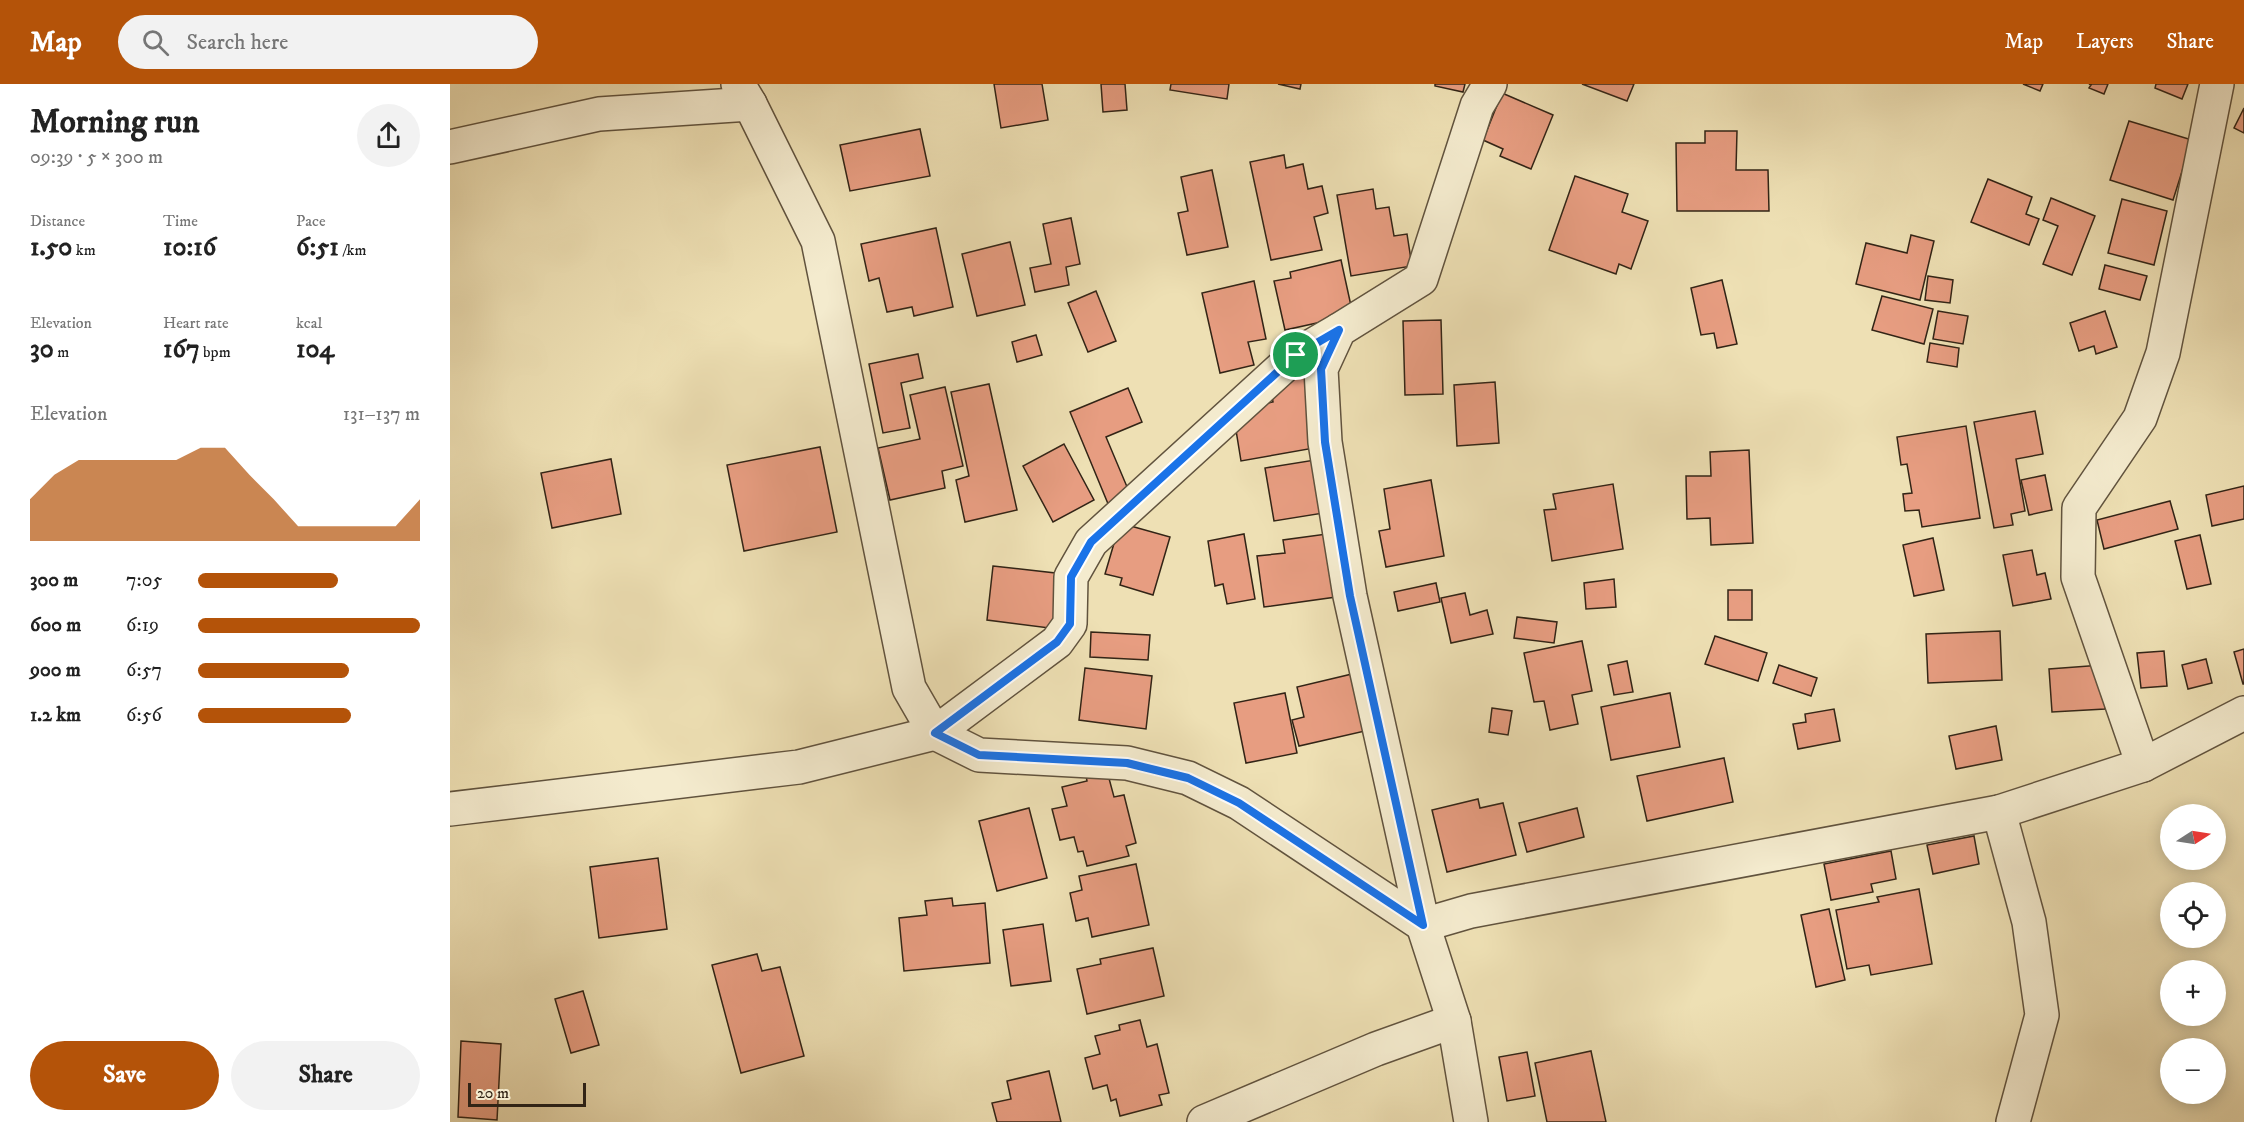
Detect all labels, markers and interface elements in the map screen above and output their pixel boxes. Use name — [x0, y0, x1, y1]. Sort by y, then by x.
search box — [118, 15, 538, 69]
text: Map — [30, 25, 82, 60]
icon: search — [139, 26, 172, 59]
text: Search here — [187, 29, 288, 56]
text: Map — [2004, 29, 2043, 55]
text: Layers — [2076, 29, 2134, 55]
text: Share — [2167, 29, 2214, 55]
text: Morning run — [30, 102, 199, 143]
button: share — [357, 104, 420, 167]
text: 09:39 · 5 × 300 m — [30, 145, 163, 170]
text: Distance — [30, 211, 85, 231]
text: Time — [163, 211, 198, 231]
text: Pace — [296, 211, 326, 231]
text: 1.50 — [30, 231, 72, 264]
text: 10:16 — [163, 231, 216, 264]
text: 6:51 — [296, 231, 339, 264]
text: km — [72, 240, 96, 260]
text: /km — [339, 240, 367, 260]
text: Elevation — [30, 313, 92, 333]
text: Heart rate — [163, 313, 229, 333]
text: kcal — [296, 313, 322, 333]
pin — [1270, 329, 1321, 380]
text: 30 — [30, 333, 54, 366]
text: 167 — [163, 333, 200, 366]
text: 104 — [296, 333, 334, 366]
icon: arrive — [1279, 338, 1312, 371]
text: m — [54, 342, 69, 362]
text: bpm — [200, 342, 231, 362]
text: Elevation — [30, 402, 107, 427]
text: 131–137 m — [343, 402, 420, 427]
text: 300 m — [30, 568, 78, 593]
text: 7:05 — [126, 568, 162, 593]
text: 600 m — [30, 613, 81, 638]
text: 6:19 — [126, 613, 159, 638]
text: 900 m — [30, 658, 81, 683]
text: 6:57 — [126, 658, 162, 683]
text: 1.2 km — [30, 703, 81, 728]
text: 6:56 — [126, 703, 162, 728]
north arrow — [2160, 804, 2226, 870]
map controls — [2160, 804, 2226, 1104]
button: locate — [2160, 882, 2226, 948]
button: + — [2160, 960, 2226, 1026]
button: − — [2160, 1038, 2226, 1104]
button: Save — [30, 1041, 219, 1110]
button: Share — [231, 1041, 420, 1110]
scale bar — [468, 1080, 586, 1108]
text: 20 m — [477, 1083, 509, 1103]

